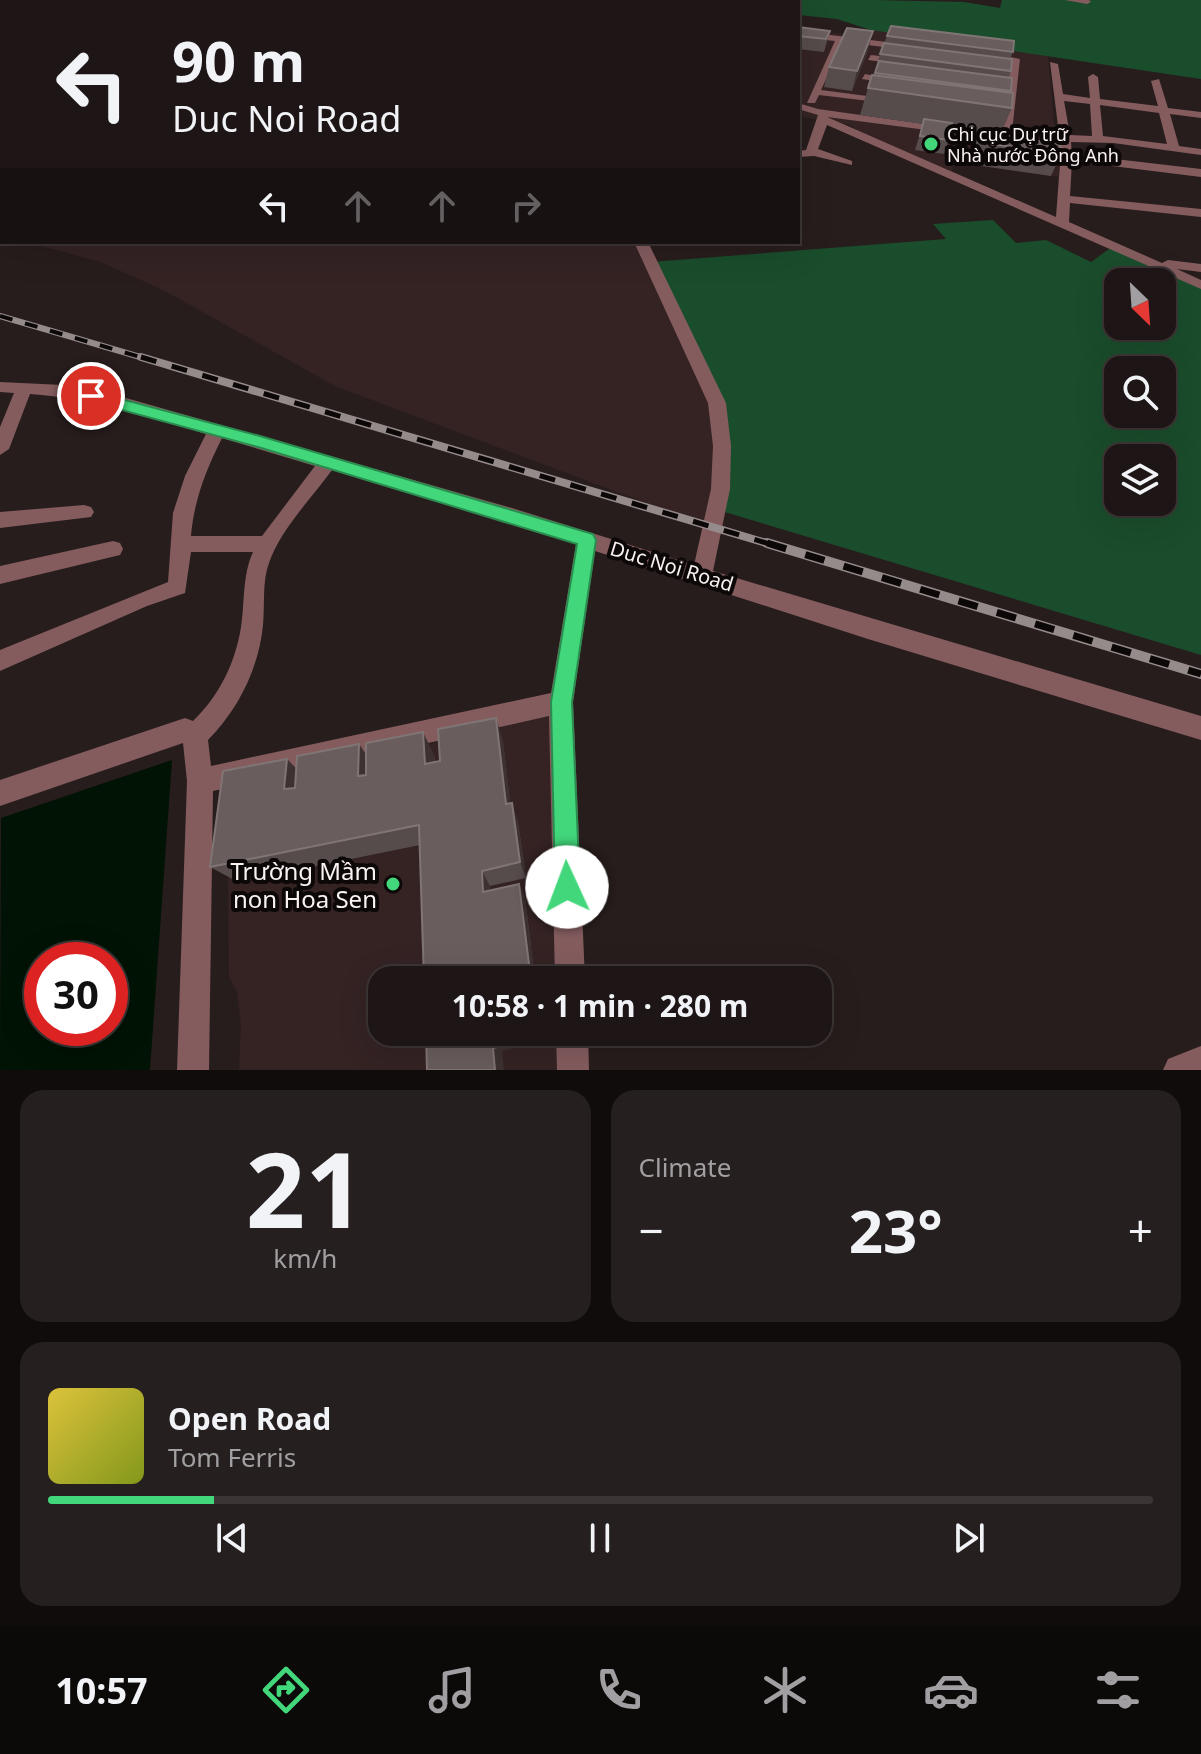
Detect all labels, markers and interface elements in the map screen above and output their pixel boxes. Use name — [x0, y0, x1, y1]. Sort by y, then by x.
text: 90 m — [172, 22, 305, 98]
icon: left — [40, 32, 144, 136]
text: Duc Noi Road — [172, 94, 401, 143]
place label: Chi cục Dự trữ Nhà nước Đông Anh — [947, 122, 1119, 167]
marker: Chi cục Dự trữ Nhà nước Đông Anh — [922, 135, 940, 153]
icon: left — [252, 184, 296, 228]
icon: ahead — [336, 184, 380, 228]
icon: ahead — [420, 184, 464, 228]
icon: right — [504, 184, 548, 228]
north arrow — [1104, 268, 1176, 340]
map controls — [1104, 268, 1176, 516]
button: search — [1104, 356, 1176, 428]
pin — [57, 362, 125, 430]
icon: arrive — [69, 374, 113, 418]
button: layers — [1104, 444, 1176, 516]
street label: Duc Noi Road — [607, 534, 737, 598]
position arrow — [525, 845, 609, 929]
place label: Trường Mầm non Hoa Sen — [230, 854, 377, 915]
marker: Trường Mầm non Hoa Sen — [384, 875, 402, 893]
speed limit sign: 30 — [24, 942, 128, 1046]
text: 10:58 · 1 min · 280 m — [452, 985, 748, 1026]
text: 21 — [246, 1117, 365, 1258]
text: Climate — [639, 1149, 731, 1185]
text: 23° — [849, 1189, 943, 1271]
text: − — [639, 1200, 664, 1260]
text: + — [1128, 1200, 1153, 1260]
text: km/h — [273, 1240, 337, 1276]
text: Open Road — [168, 1398, 331, 1439]
text: Tom Ferris — [168, 1439, 296, 1475]
icon: previous — [210, 1516, 254, 1560]
icon: pause — [578, 1516, 622, 1560]
icon: next — [947, 1516, 991, 1560]
icon: directions — [258, 1662, 314, 1718]
icon: music — [424, 1662, 480, 1718]
icon: phone — [591, 1662, 647, 1718]
icon: climate — [757, 1662, 813, 1718]
icon: car — [923, 1662, 979, 1718]
icon: filters — [1090, 1662, 1146, 1718]
text: 10:57 — [55, 1666, 148, 1715]

